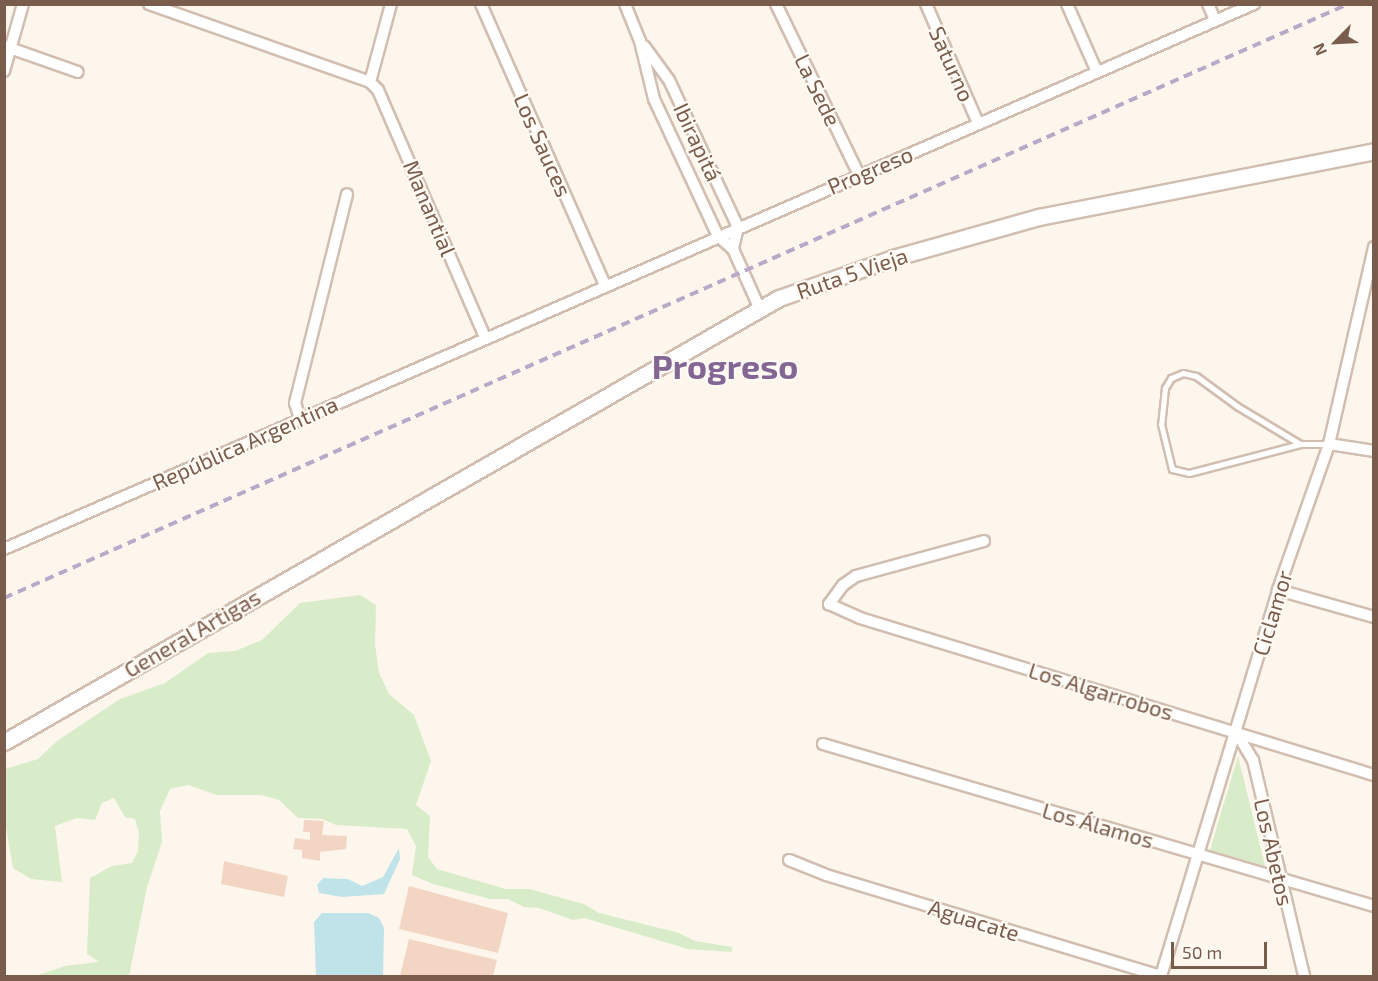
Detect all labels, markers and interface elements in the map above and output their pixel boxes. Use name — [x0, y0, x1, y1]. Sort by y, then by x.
north arrow — [1306, 12, 1366, 72]
street label: Saturno — [924, 22, 980, 106]
text: N — [1308, 40, 1330, 59]
street label: La Sede — [789, 50, 847, 130]
street label: Los Sauces — [508, 89, 578, 201]
street label: Ibirapitá — [668, 99, 728, 185]
street label: Progreso — [823, 140, 917, 200]
street label: Manantial — [398, 156, 462, 260]
street label: Ruta 5 Vieja — [793, 242, 911, 304]
district label: Progreso — [652, 346, 798, 386]
street label: República Argentina — [148, 390, 342, 496]
street label: Ciclamor — [1247, 567, 1297, 659]
street label: General Artigas — [119, 583, 265, 683]
street label: Los Algarrobos — [1025, 656, 1177, 726]
street label: Los Abetos — [1249, 795, 1299, 909]
street label: Los Álamos — [1039, 796, 1157, 854]
street label: Aguacate — [925, 894, 1023, 946]
scale bar — [1174, 930, 1270, 968]
text: 50 m — [1182, 941, 1222, 963]

